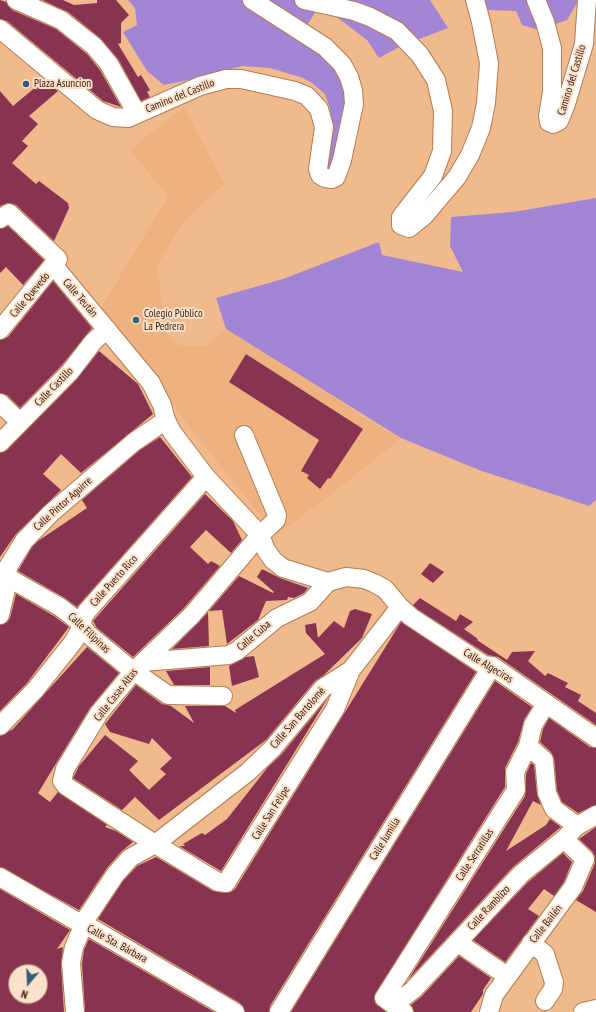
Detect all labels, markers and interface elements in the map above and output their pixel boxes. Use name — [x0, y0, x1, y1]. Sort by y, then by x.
street label: Camino del Castillo — [555, 43, 589, 117]
street label: Camino del Castillo — [144, 76, 216, 116]
place label: Plaza Asuncion — [34, 77, 91, 91]
marker: Plaza Asuncion — [21, 79, 31, 89]
street label: Calle Quevedo — [7, 270, 53, 320]
street label: Calle Teután — [60, 276, 100, 320]
place label: Colegio Público La Pedrera — [144, 307, 203, 333]
marker: Colegio Público La Pedrera — [131, 315, 141, 325]
street label: Calle Castillo — [32, 365, 76, 409]
street label: Calle Pintor Aguirre — [31, 474, 95, 534]
street label: Calle Puerto Rico — [87, 553, 141, 609]
street label: Calle Filipinas — [65, 610, 113, 656]
street label: Calle Cuba — [234, 618, 274, 654]
street label: Calle Algeciras — [461, 646, 515, 686]
street label: Calle Casas Altas — [91, 666, 141, 724]
street label: Calle San Bartolomé — [268, 685, 328, 751]
street label: Calle San Felipe — [249, 784, 293, 842]
street label: Calle Jumilla — [367, 815, 403, 863]
street label: Calle Serratillas — [453, 826, 497, 884]
street label: Calle Ramblizo — [465, 883, 513, 933]
street label: Calle Bailén — [527, 902, 565, 946]
street label: Calle Sta. Bárbara — [85, 922, 149, 966]
north arrow — [8, 964, 48, 1004]
text: N — [19, 987, 30, 1002]

